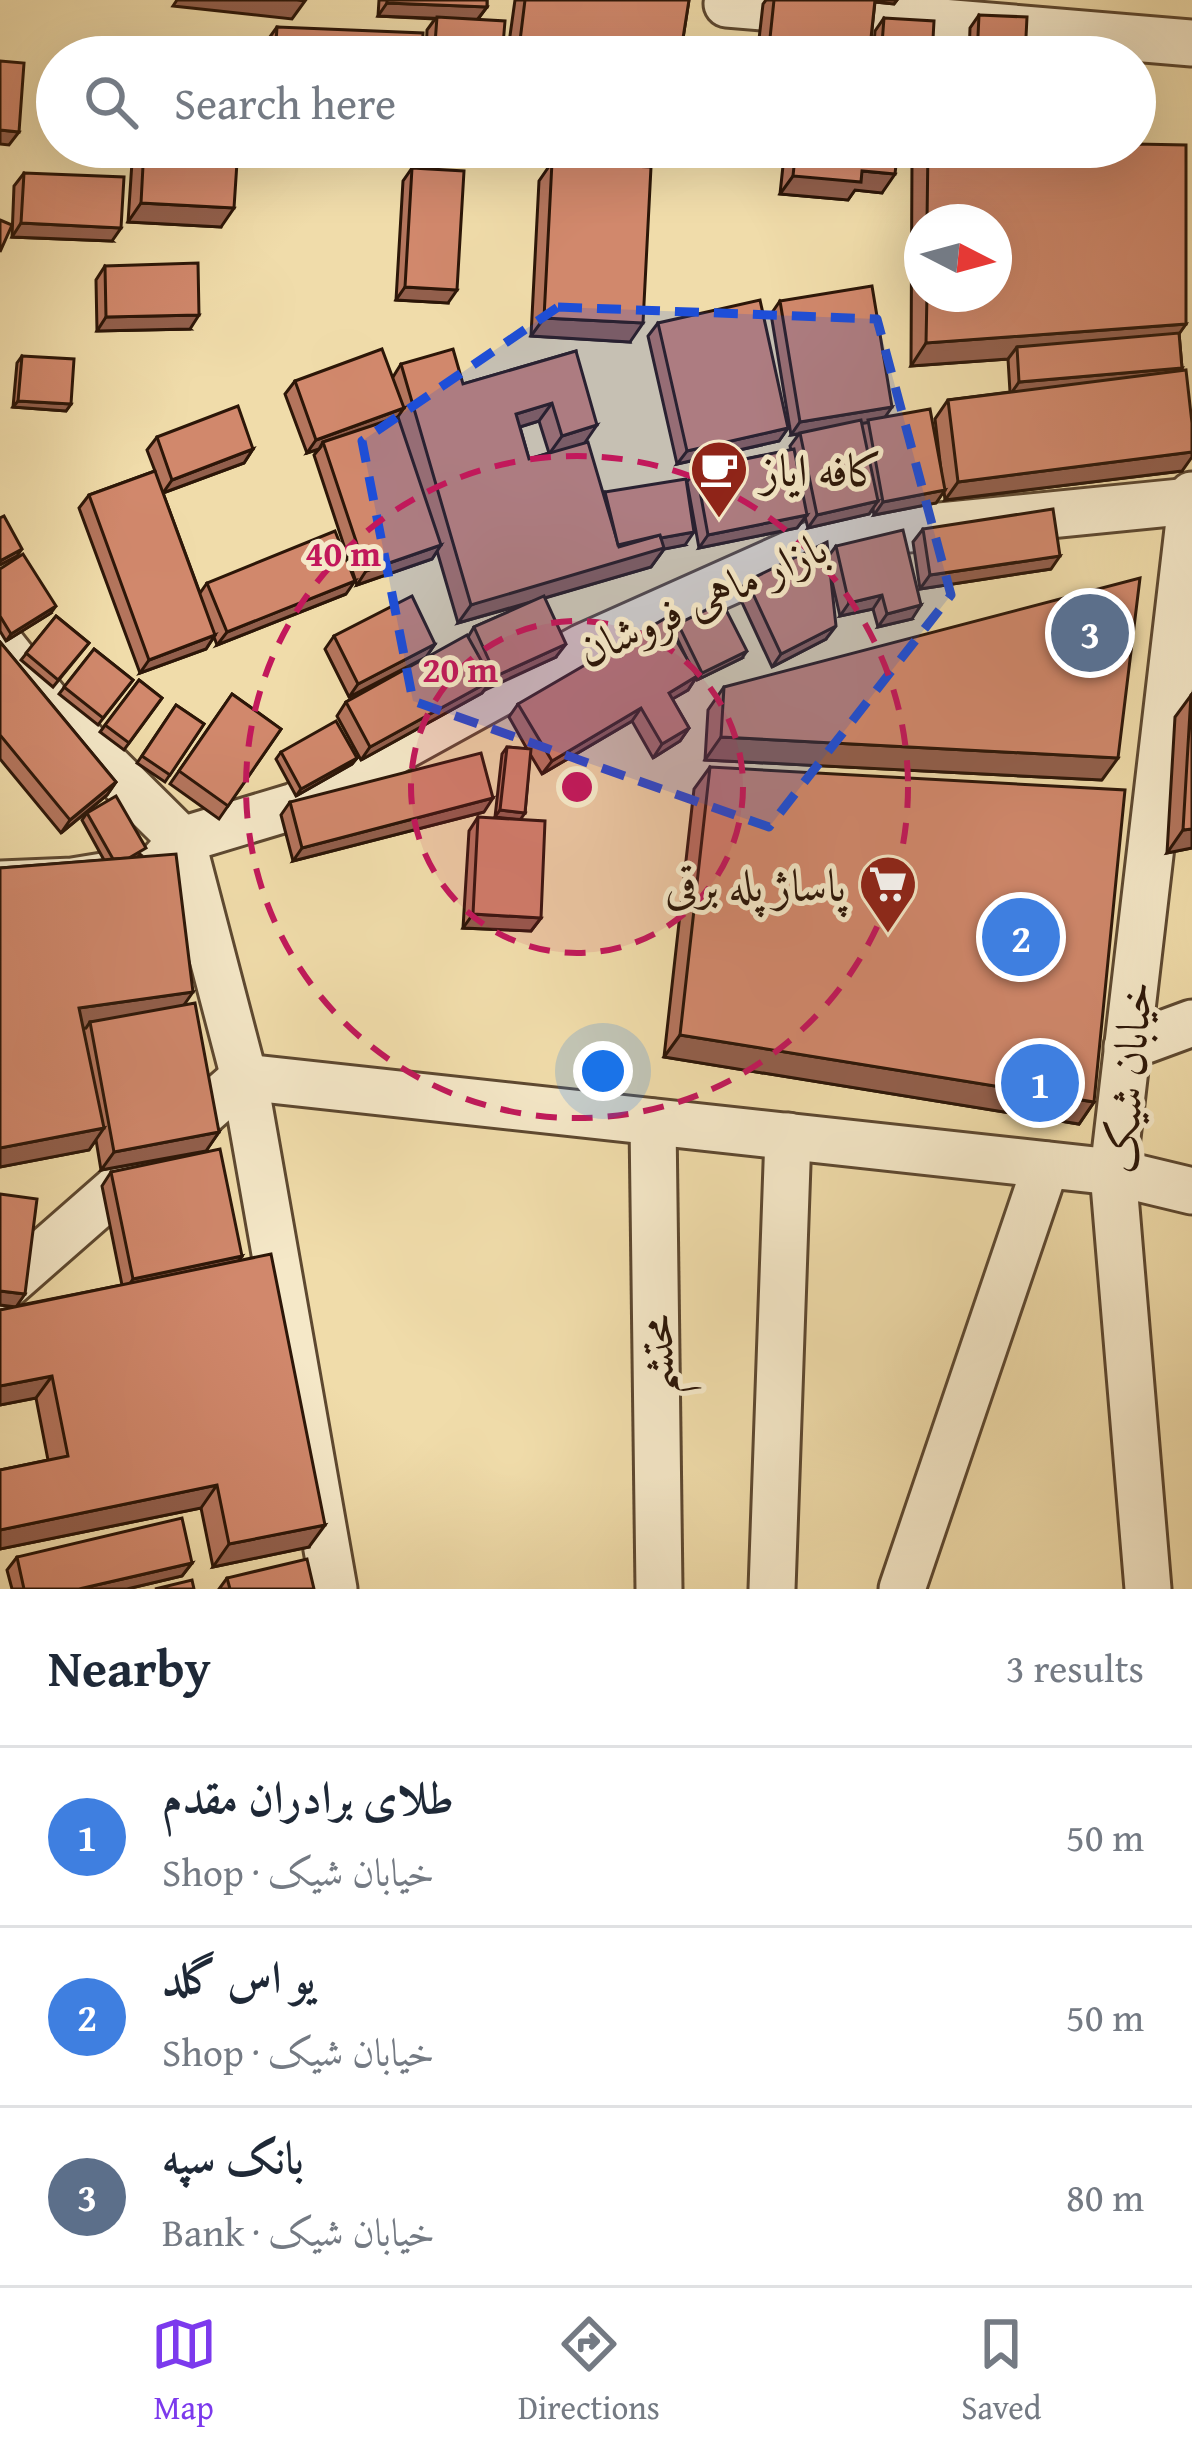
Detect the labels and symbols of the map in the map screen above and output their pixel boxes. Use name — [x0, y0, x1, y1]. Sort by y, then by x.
north arrow — [904, 204, 1012, 312]
place label: کافه ایاز — [757, 437, 883, 502]
cafe icon: کافه ایاز — [688, 438, 750, 520]
street label: بازار ماهی فروشان — [567, 514, 837, 682]
text: 40 m — [305, 526, 381, 579]
pin: 3 — [1051, 588, 1129, 678]
text: 20 m — [422, 642, 498, 695]
centre of rings — [556, 766, 598, 808]
place label: پاساژ پله برقی — [665, 852, 848, 918]
supermarket icon: پاساژ پله برقی — [857, 853, 919, 935]
pin: 2 — [982, 892, 1060, 982]
street label: خیابان شیک — [1086, 978, 1168, 1176]
pin: 1 — [1001, 1038, 1079, 1128]
your location — [573, 1041, 633, 1101]
street label: محتشم — [623, 1314, 702, 1396]

